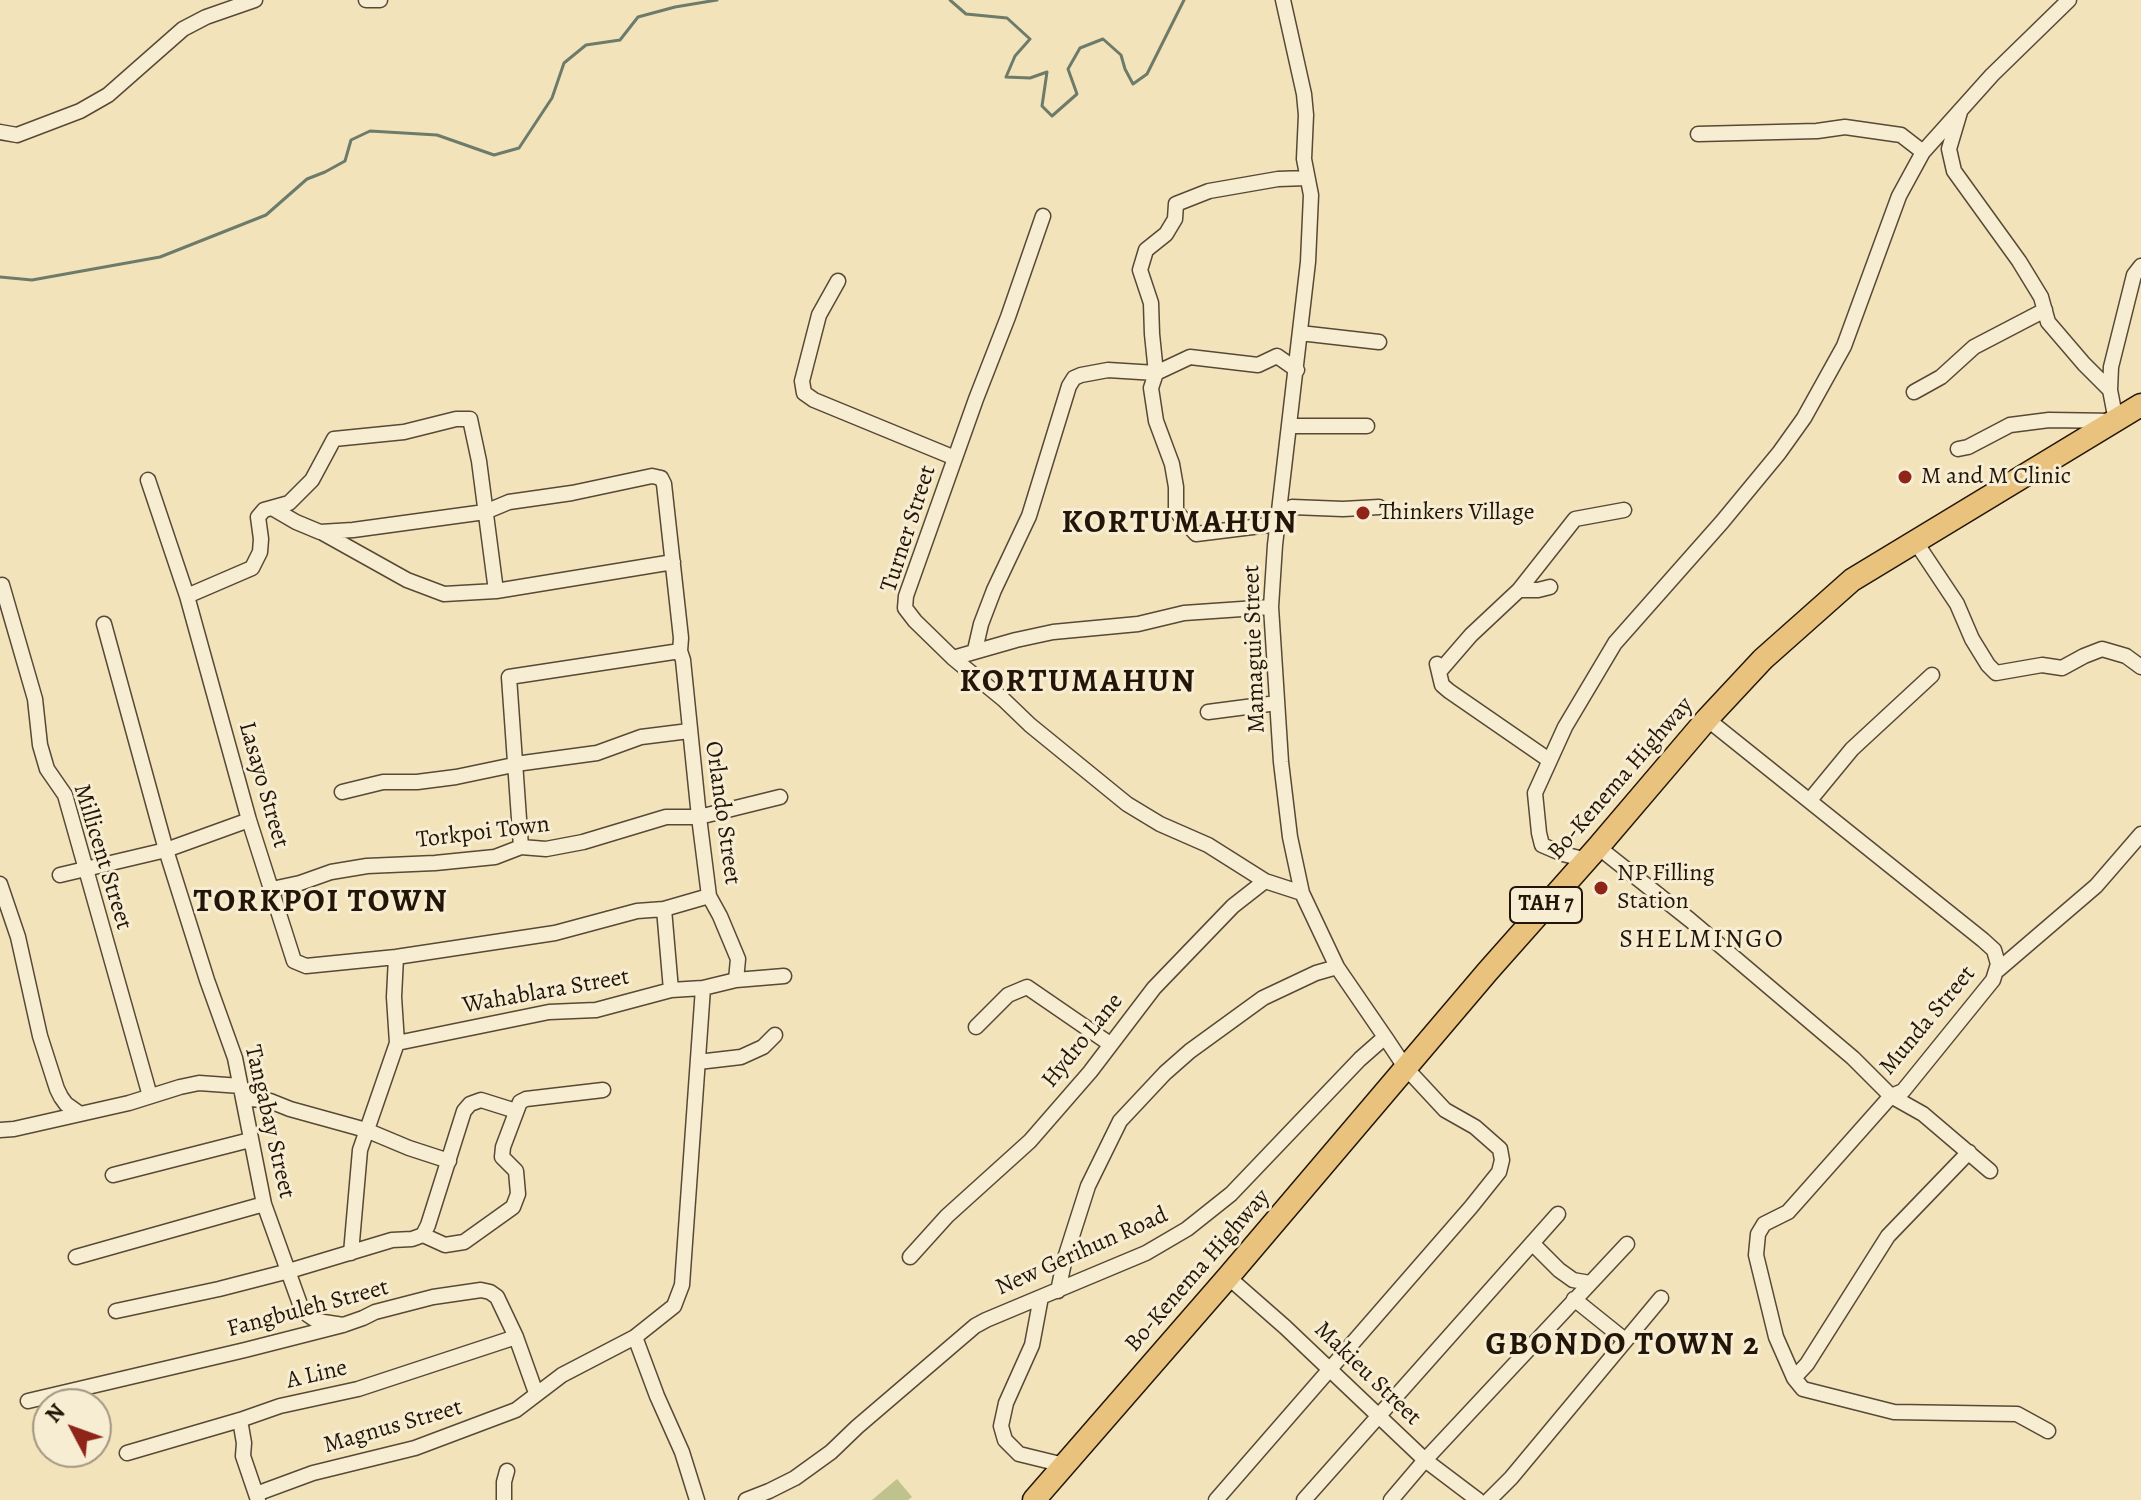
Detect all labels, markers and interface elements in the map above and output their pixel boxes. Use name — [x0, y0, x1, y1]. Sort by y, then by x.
street label: Turner Street — [875, 462, 943, 596]
place label: M and M Clinic — [1921, 463, 2071, 491]
marker: M and M Clinic — [1896, 468, 1914, 486]
place label: Thinkers Village — [1379, 499, 1535, 527]
marker: Thinkers Village — [1354, 504, 1372, 522]
district label: KORTUMAHUN — [1062, 505, 1298, 543]
street label: Mamaguie Street — [1238, 564, 1272, 734]
district label: KORTUMAHUN — [960, 664, 1196, 702]
street label: Bo-Kenema Highway — [1542, 692, 1700, 866]
street label: Lasayo Street — [231, 719, 295, 851]
street label: Orlando Street — [698, 739, 746, 887]
street label: Millicent Street — [66, 781, 138, 933]
street label: Torkpoi Town — [415, 811, 551, 855]
place label: NP Filling Station — [1617, 860, 1714, 916]
marker: NP Filling Station — [1592, 879, 1610, 897]
district label: TORKPOI TOWN — [193, 884, 449, 922]
road number: TAH 7 — [1510, 887, 1582, 923]
district label: SHELMINGO — [1619, 925, 1785, 957]
street label: Munda Street — [1874, 960, 1982, 1082]
street label: Wahablara Street — [460, 963, 632, 1021]
street label: Hydro Lane — [1036, 988, 1130, 1094]
street label: Tangabay Street — [237, 1043, 301, 1201]
street label: Bo-Kenema Highway — [1119, 1184, 1277, 1358]
street label: New Gerihun Road — [992, 1201, 1172, 1303]
street label: Fangbuleh Street — [224, 1274, 392, 1344]
street label: Makieu Street — [1308, 1316, 1426, 1432]
district label: GBONDO TOWN 2 — [1486, 1327, 1760, 1365]
street label: A Line — [284, 1354, 350, 1396]
north arrow — [32, 1388, 112, 1468]
street label: Magnus Street — [320, 1393, 466, 1461]
text: N — [39, 1398, 72, 1429]

